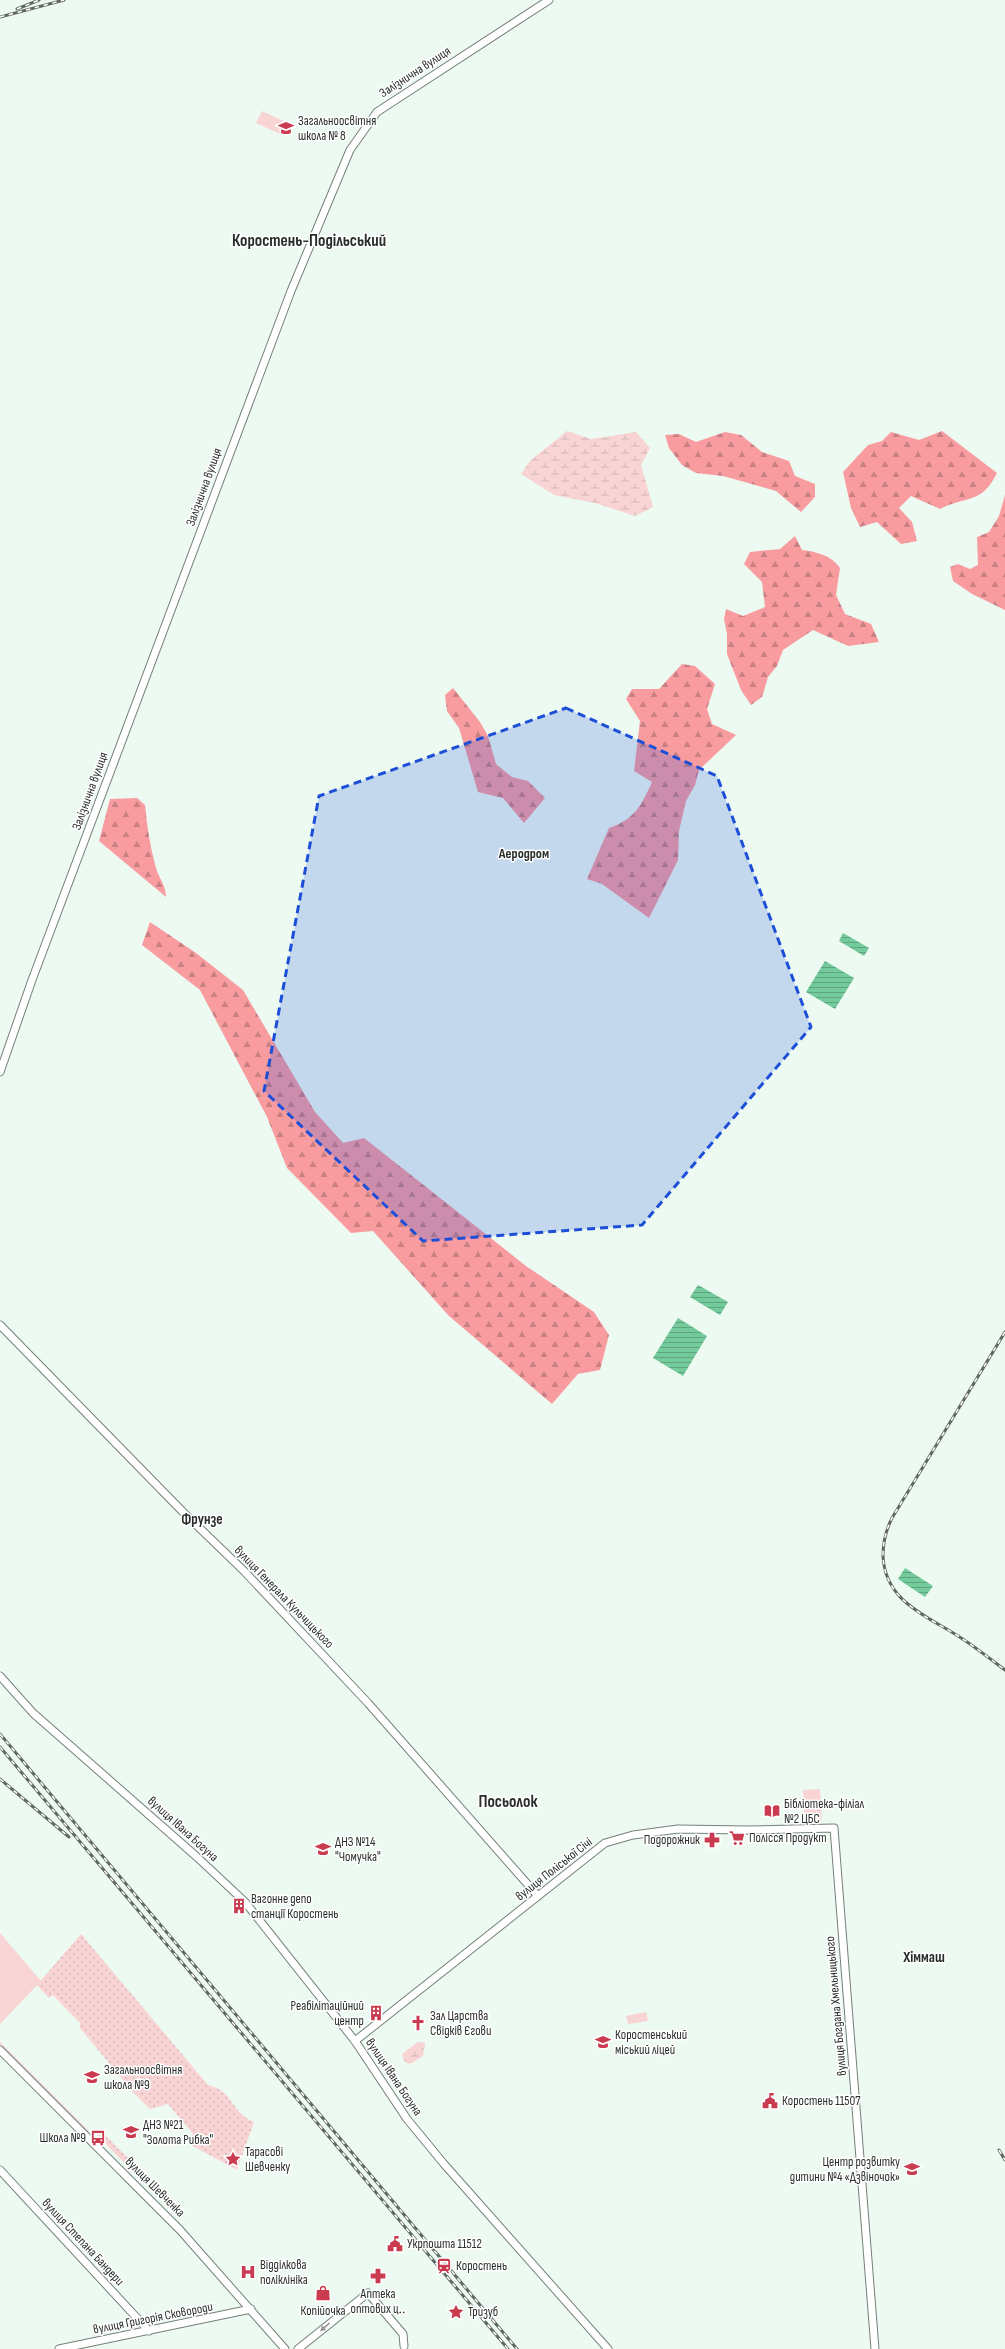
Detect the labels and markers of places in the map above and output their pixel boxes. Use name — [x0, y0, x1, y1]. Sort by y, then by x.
place label: Загальноосвітня школа № 8 — [298, 113, 376, 144]
school or university icon: Загальноосвітня школа № 8 — [277, 119, 295, 137]
place label: Бібліотека-філіал №2 ЦБС — [784, 1796, 865, 1827]
library icon: Бібліотека-філіал №2 ЦБС — [763, 1802, 781, 1820]
supermarket icon: Полісся Продукт — [728, 1829, 746, 1847]
place label: Полісся Продукт — [749, 1830, 827, 1846]
pharmacy icon: Подорожник — [703, 1831, 721, 1849]
place label: Подорожник — [644, 1832, 700, 1848]
place label: ДНЗ №14 "Чомучка" — [335, 1834, 381, 1865]
school or university icon: ДНЗ №14 "Чомучка" — [314, 1840, 332, 1858]
place label: Вагонне депо станції Коростень — [251, 1891, 338, 1922]
building icon: Вагонне депо станції Коростень — [230, 1897, 248, 1915]
place label: Реабілітаційний центр — [290, 1998, 364, 2029]
building icon: Реабілітаційний центр — [367, 2004, 385, 2022]
place label: Зал Царства Свідків Єгови — [430, 2008, 491, 2039]
church icon: Зал Царства Свідків Єгови — [409, 2014, 427, 2032]
place label: Коростенський міський ліцей — [615, 2027, 687, 2058]
school or university icon: Коростенський міський ліцей — [594, 2033, 612, 2051]
place label: Загальноосвітня школа №9 — [104, 2062, 182, 2093]
school or university icon: Загальноосвітня школа №9 — [83, 2068, 101, 2086]
public building icon: Коростень 11507 — [761, 2092, 779, 2110]
place label: Коростень 11507 — [782, 2093, 861, 2109]
place label: ДНЗ №21 "Золота Рибка" — [143, 2117, 213, 2148]
school or university icon: ДНЗ №21 "Золота Рибка" — [122, 2123, 140, 2141]
bus stop icon: Школа №9 — [89, 2129, 107, 2147]
place label: Школа №9 — [40, 2130, 86, 2146]
place label: Тарасові Шевченку — [245, 2144, 290, 2175]
place icon: Тарасові Шевченку — [224, 2150, 242, 2168]
place label: Центр розвитку дитини №4 «Дзвіночок» — [790, 2154, 900, 2185]
school or university icon: Центр розвитку дитини №4 «Дзвіночок» — [903, 2160, 921, 2178]
public building icon: Укрпошта 11512 — [386, 2235, 404, 2253]
place label: Укрпошта 11512 — [407, 2236, 482, 2252]
place label: Відділкова поліклініка — [260, 2257, 308, 2288]
station icon: Коростень — [435, 2257, 453, 2275]
place label: Коростень — [456, 2258, 507, 2274]
hospital icon: Відділкова поліклініка — [239, 2263, 257, 2281]
pharmacy icon: Аптека оптових ц‥ — [369, 2267, 387, 2285]
shop icon: Копійочка — [314, 2284, 332, 2302]
place label: Аптека оптових ц‥ — [351, 2286, 405, 2317]
place label: Копійочка — [300, 2303, 346, 2319]
place icon: Тризуб — [447, 2303, 465, 2321]
place label: Тризуб — [468, 2304, 498, 2320]

